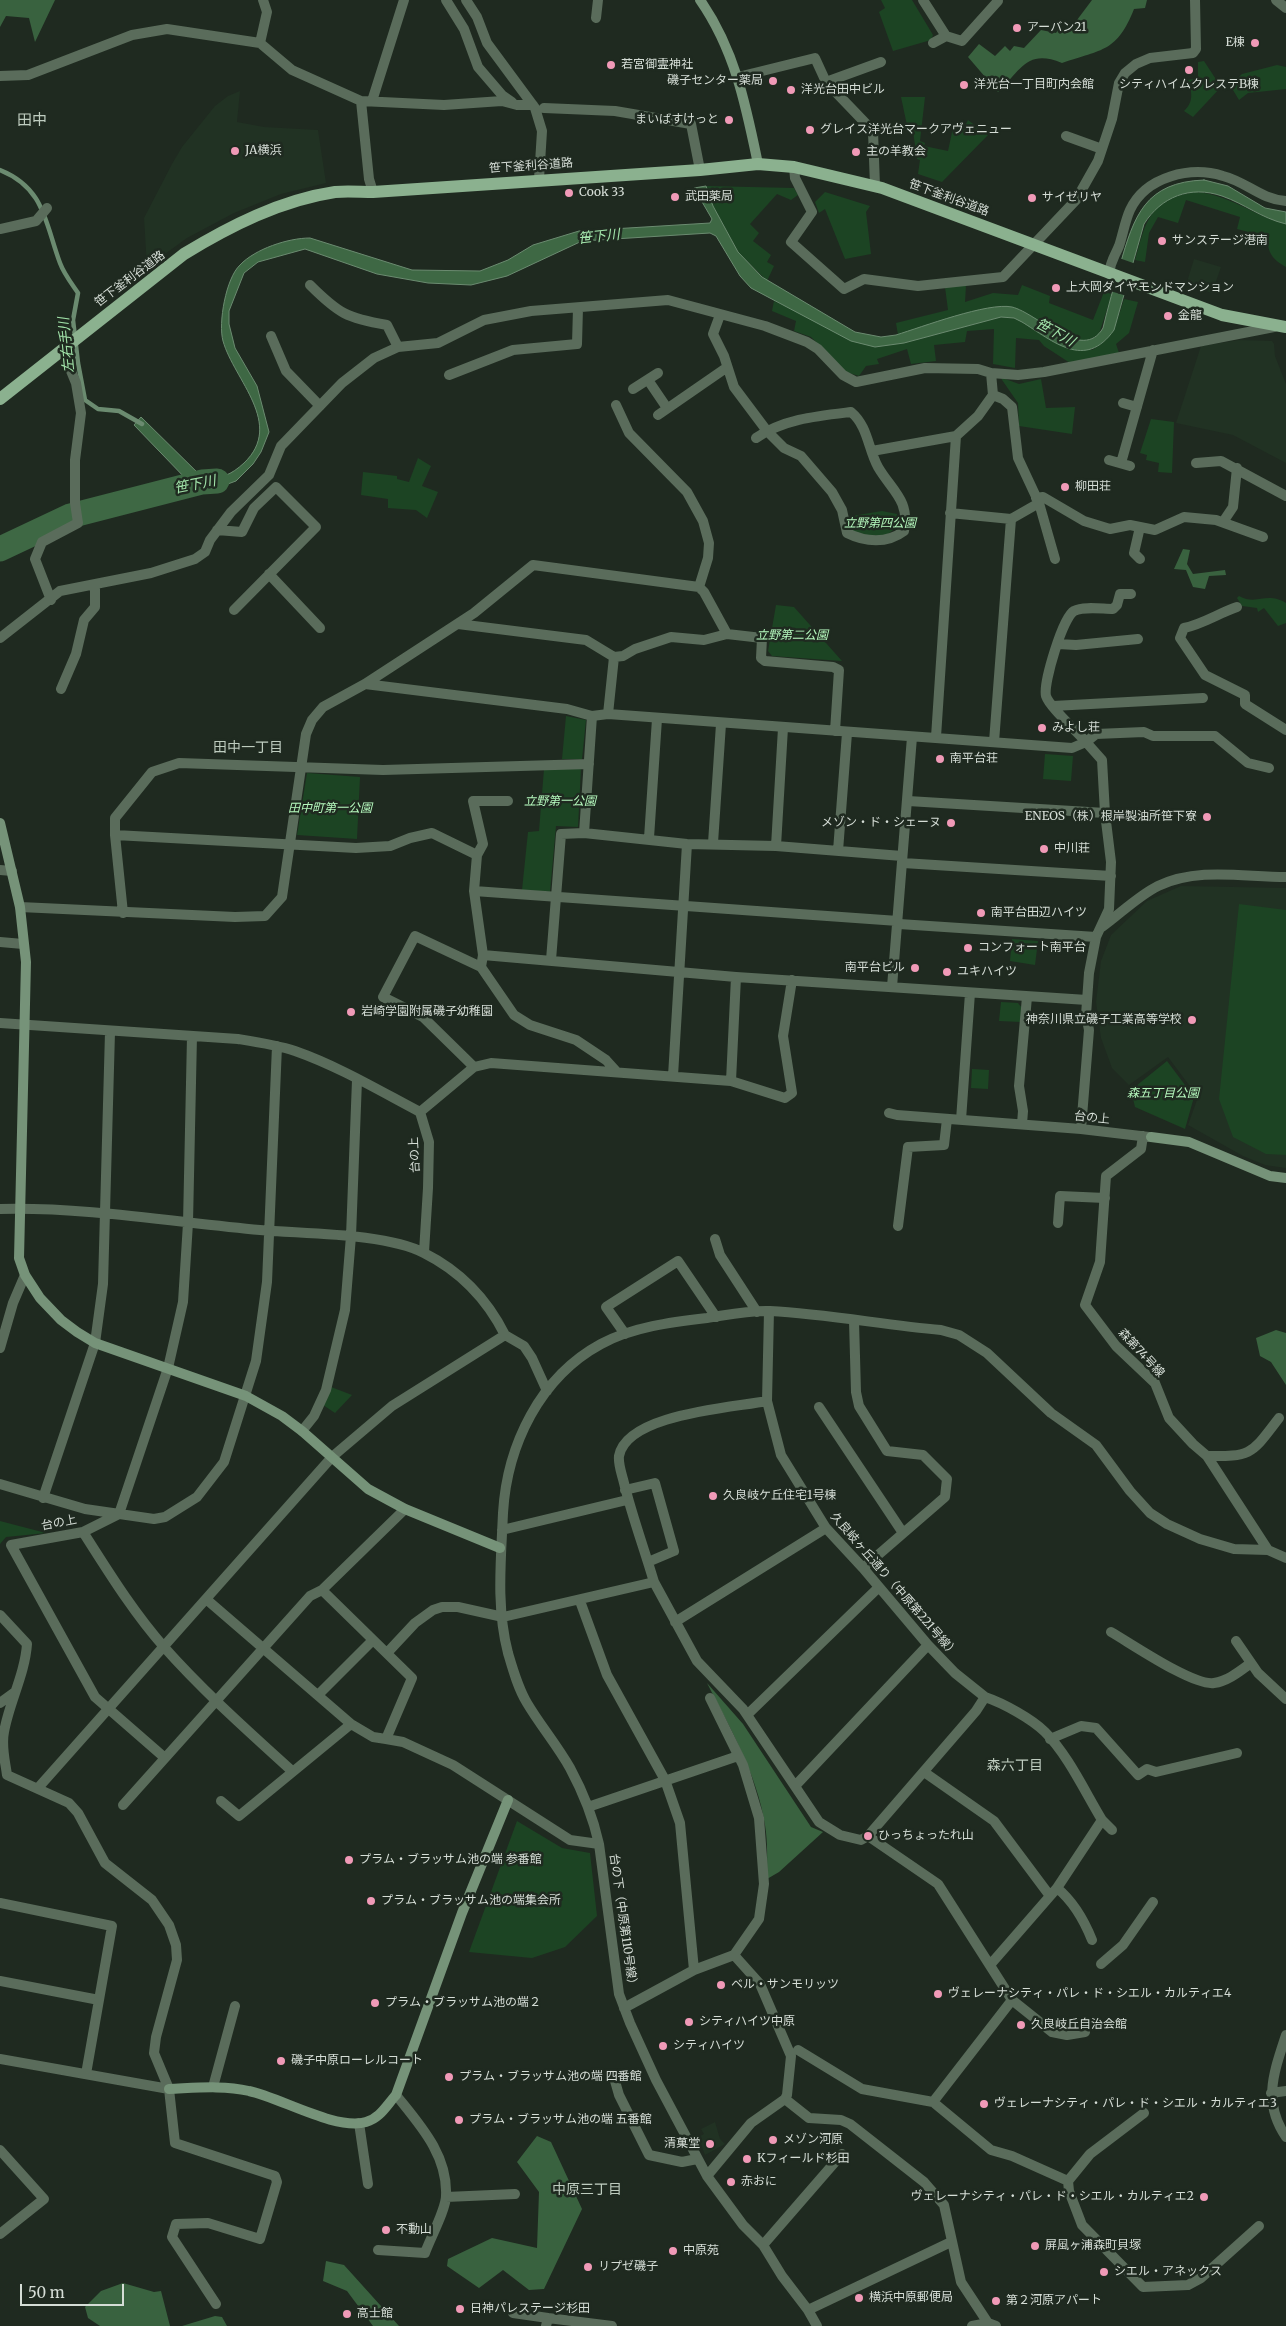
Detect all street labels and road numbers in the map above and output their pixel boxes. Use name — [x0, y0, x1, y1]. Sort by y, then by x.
street label: 笹下釜利谷道路 — [489, 156, 573, 176]
street label: 笹下釜利谷道路 — [907, 177, 991, 219]
street label: 笹下釜利谷道路 — [92, 248, 168, 310]
street label: 台の上 — [1073, 1109, 1111, 1127]
street label: 台の上 — [407, 1137, 423, 1173]
street label: 森第74号線 — [1115, 1326, 1167, 1380]
street label: 久良岐ヶ丘通り（中原第221号線） — [827, 1510, 961, 1660]
street label: 台の上 — [40, 1512, 78, 1534]
street label: 台の下（中原第110号線） — [606, 1853, 640, 1991]

